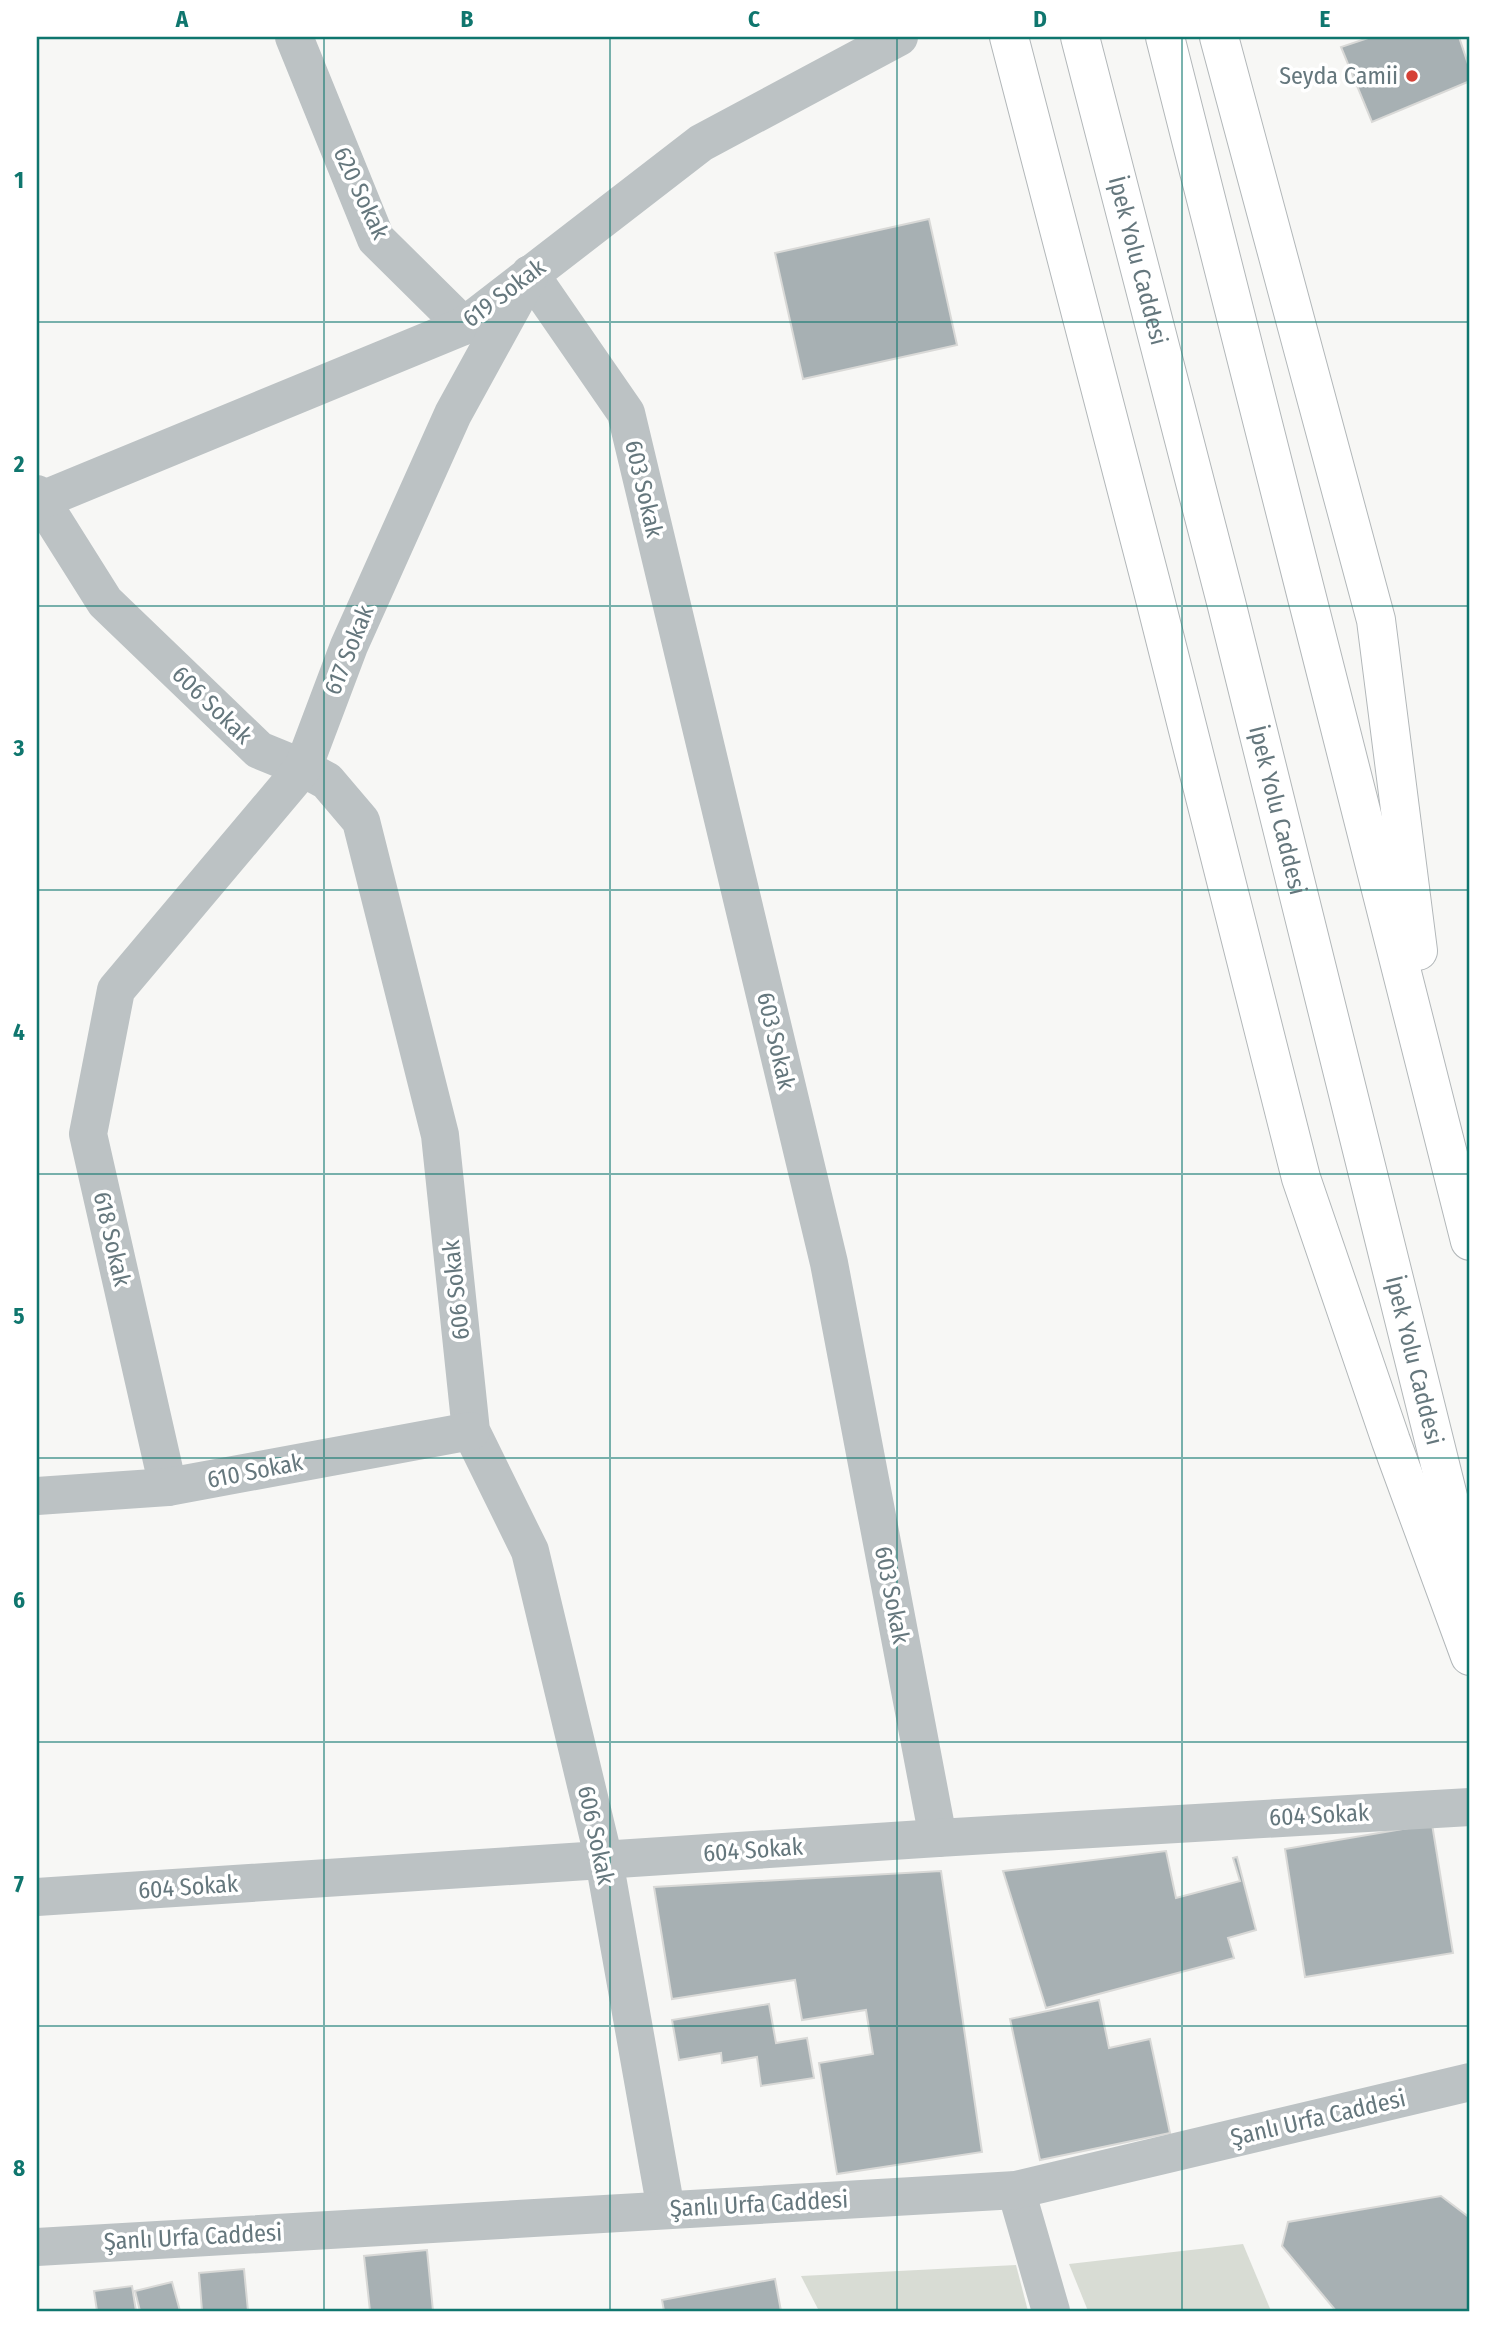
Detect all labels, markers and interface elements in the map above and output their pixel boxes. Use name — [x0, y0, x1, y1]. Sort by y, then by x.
text: A — [175, 5, 189, 33]
text: B — [461, 5, 474, 33]
text: C — [748, 5, 760, 33]
text: D — [1033, 5, 1047, 33]
text: E — [1320, 5, 1331, 33]
place label: Seyda Camii — [1279, 62, 1398, 90]
marker: Seyda Camii — [1404, 68, 1420, 84]
street label: 620 Sokak — [327, 142, 395, 244]
text: 1 — [14, 166, 24, 194]
street label: İpek Yolu Caddesi — [1103, 173, 1173, 348]
street label: 619 Sokak — [457, 253, 551, 333]
street label: 603 Sokak — [619, 438, 669, 541]
text: 2 — [13, 450, 25, 478]
street label: 617 Sokak — [318, 600, 380, 699]
street label: 606 Sokak — [166, 660, 258, 750]
street label: İpek Yolu Caddesi — [1243, 723, 1312, 898]
text: 3 — [13, 734, 25, 762]
street label: 603 Sokak — [751, 990, 801, 1093]
text: 4 — [13, 1018, 25, 1046]
street label: 618 Sokak — [88, 1189, 137, 1290]
street label: 606 Sokak — [437, 1238, 475, 1341]
street label: İpek Yolu Caddesi — [1380, 1273, 1449, 1448]
text: 5 — [13, 1302, 25, 1330]
street label: 610 Sokak — [205, 1448, 306, 1494]
street label: 603 Sokak — [869, 1544, 915, 1647]
text: 6 — [13, 1586, 25, 1614]
street label: 606 Sokak — [572, 1783, 620, 1888]
street label: 604 Sokak — [1268, 1798, 1370, 1832]
street label: 604 Sokak — [702, 1832, 805, 1867]
street label: 604 Sokak — [137, 1869, 240, 1904]
text: 7 — [14, 1870, 24, 1898]
street label: Şanlı Urfa Caddesi — [1228, 2084, 1408, 2152]
text: 8 — [13, 2154, 25, 2182]
street label: Şanlı Urfa Caddesi — [669, 2185, 849, 2223]
street label: Şanlı Urfa Caddesi — [103, 2218, 283, 2256]

